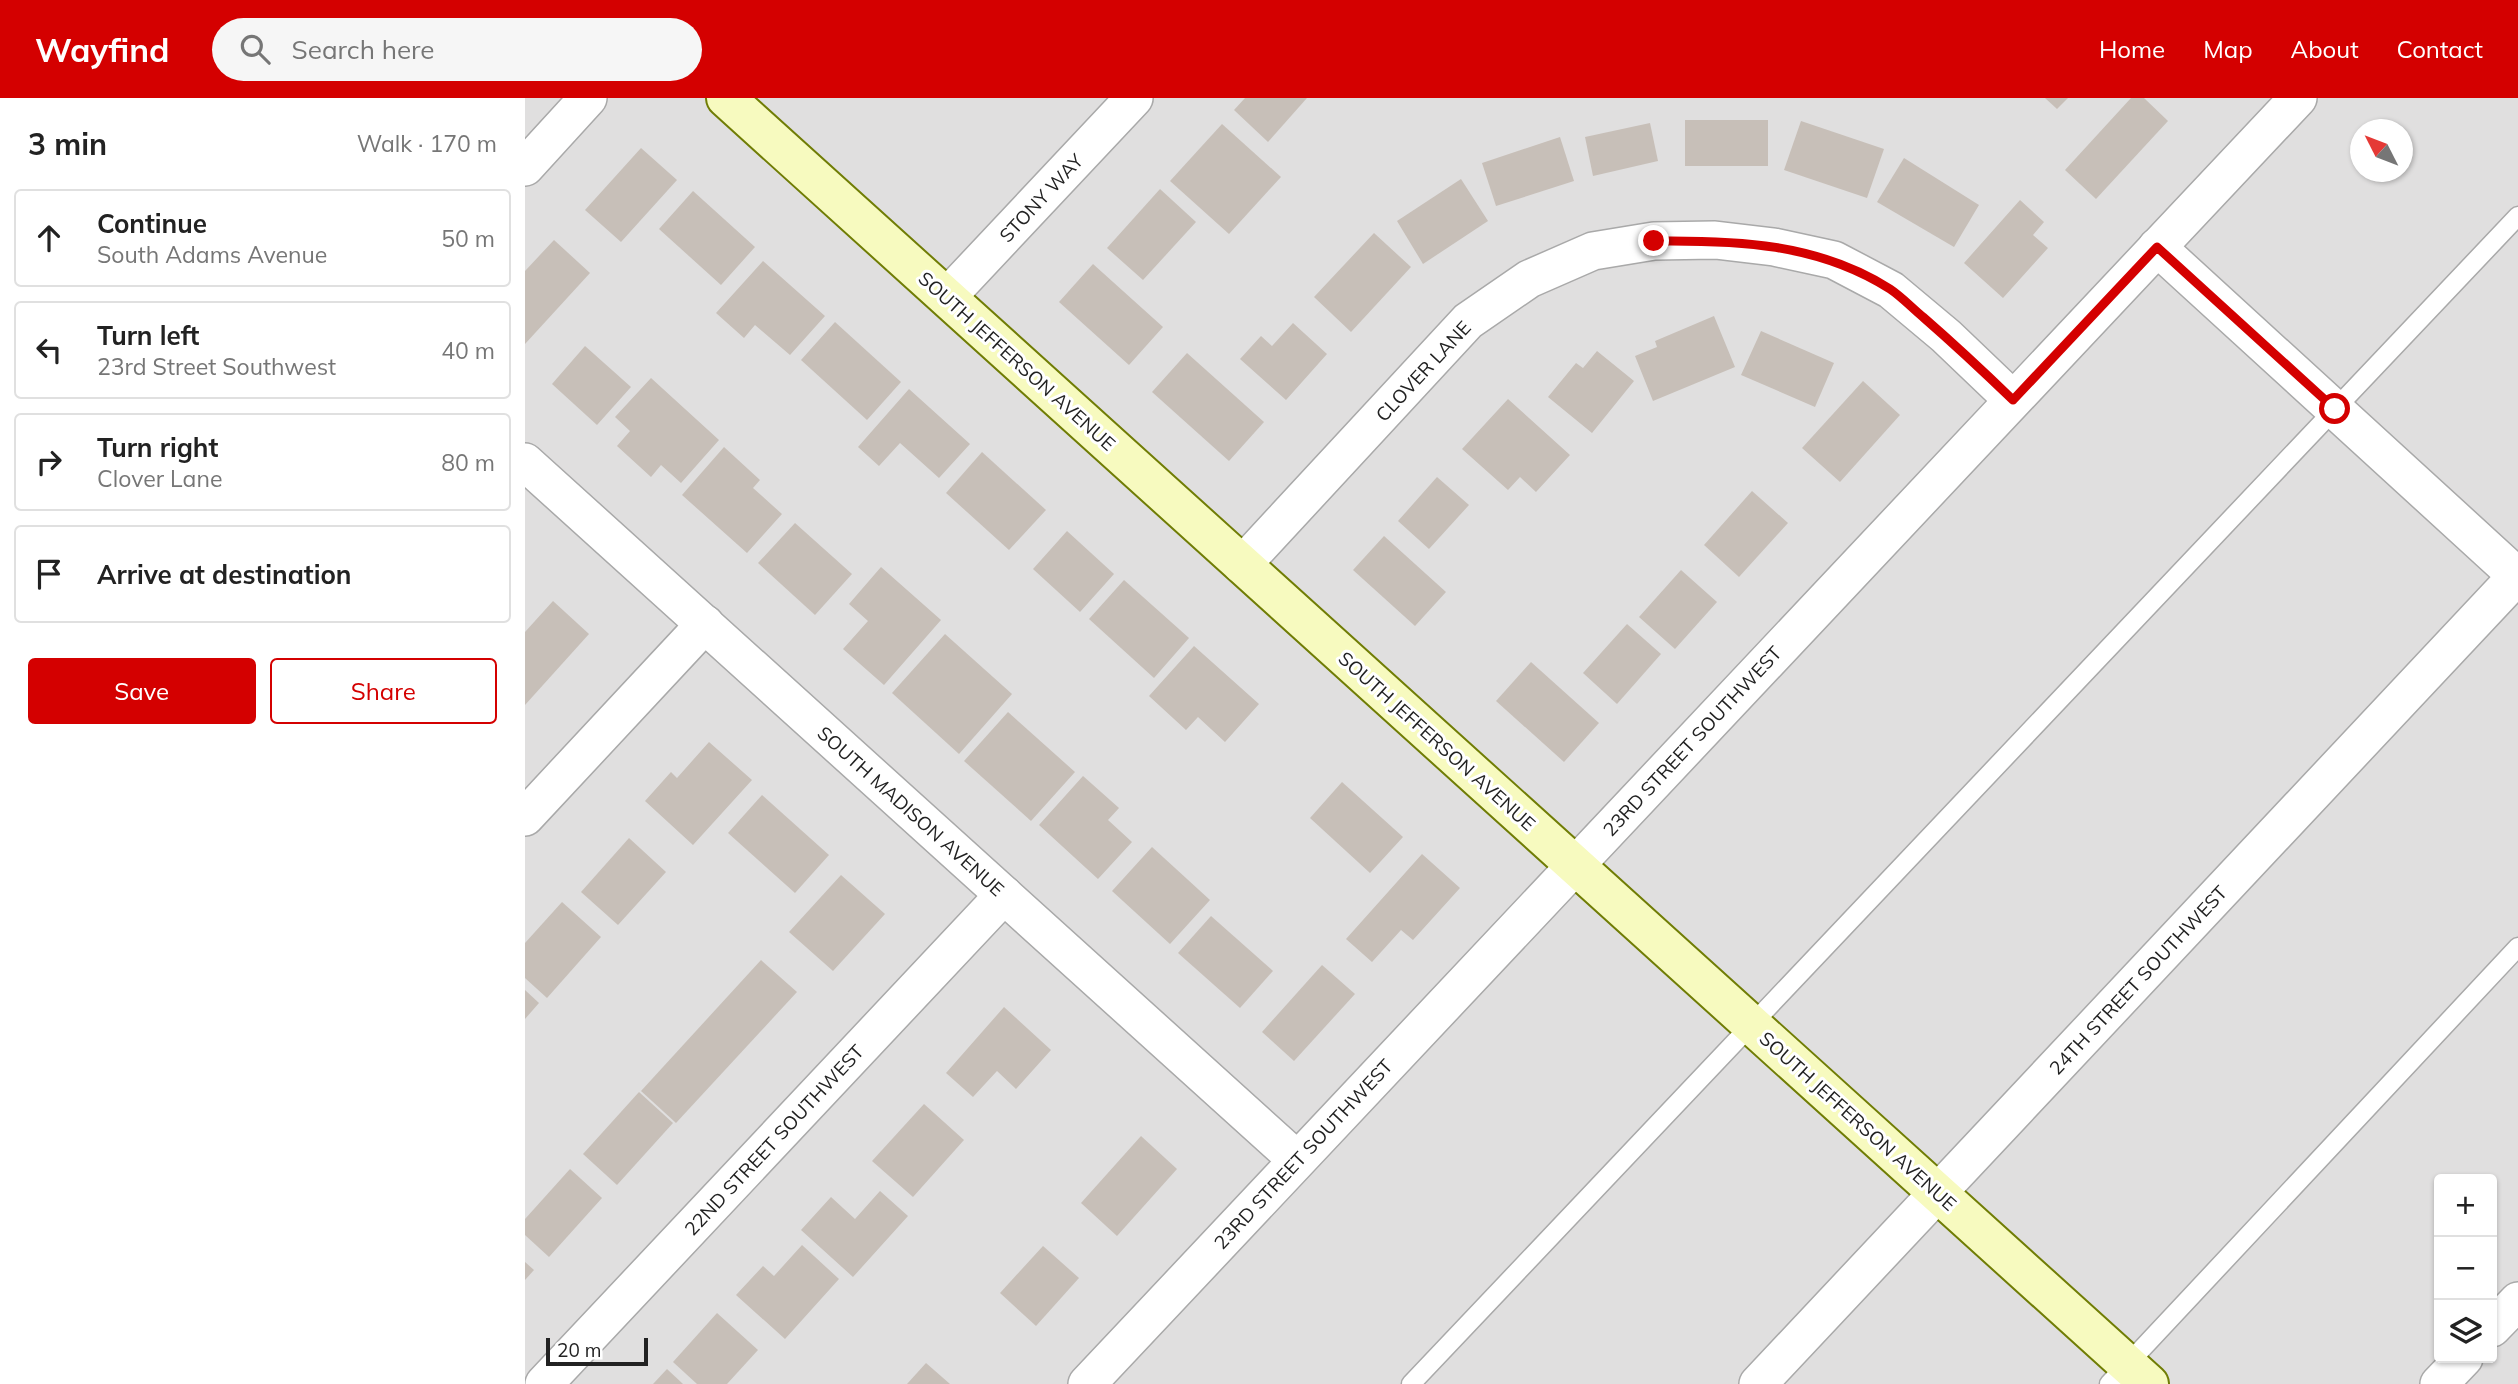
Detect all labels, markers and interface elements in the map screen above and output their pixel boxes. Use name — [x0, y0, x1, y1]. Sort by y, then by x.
search box — [212, 18, 702, 81]
text: Wayfind — [35, 29, 170, 70]
icon: search — [236, 30, 274, 68]
text: Search here — [292, 33, 434, 66]
text: Home — [2099, 34, 2165, 64]
text: Map — [2203, 34, 2253, 64]
text: About — [2291, 34, 2359, 64]
text: Contact — [2397, 34, 2483, 64]
north arrow — [2350, 119, 2413, 182]
text: 3 min — [28, 125, 107, 163]
text: Walk · 170 m — [357, 129, 497, 158]
street label: STONY WAY — [994, 149, 1088, 247]
text: Continue — [97, 207, 207, 240]
icon: ahead — [30, 219, 68, 257]
text: 50 m — [441, 224, 495, 253]
route end — [1638, 225, 1669, 256]
text: South Adams Avenue — [97, 240, 327, 269]
street label: SOUTH JEFFERSON AVENUE — [914, 266, 1120, 456]
street label: CLOVER LANE — [1370, 316, 1476, 426]
text: Turn left — [97, 319, 199, 352]
icon: left — [30, 331, 68, 369]
text: 40 m — [441, 336, 495, 365]
text: 23rd Street Southwest — [97, 352, 336, 381]
route start — [2319, 393, 2350, 424]
text: Turn right — [97, 431, 218, 464]
icon: right — [30, 443, 68, 481]
text: 80 m — [441, 448, 495, 477]
text: Clover Lane — [97, 464, 222, 493]
icon: arrive — [30, 555, 68, 593]
text: Arrive at destination — [97, 558, 352, 591]
street label: 23RD STREET SOUTHWEST — [1598, 641, 1787, 841]
street label: SOUTH JEFFERSON AVENUE — [1334, 646, 1540, 836]
button: Save — [28, 658, 256, 724]
button: Share — [270, 658, 497, 724]
street label: SOUTH MADISON AVENUE — [813, 721, 1009, 901]
street label: 24TH STREET SOUTHWEST — [2044, 880, 2232, 1080]
street label: SOUTH JEFFERSON AVENUE — [1755, 1026, 1961, 1216]
street label: 22ND STREET SOUTHWEST — [679, 1039, 869, 1240]
street label: 23RD STREET SOUTHWEST — [1209, 1054, 1398, 1254]
map controls — [2434, 1174, 2497, 1363]
button: + — [2434, 1174, 2497, 1237]
button: − — [2434, 1237, 2497, 1300]
button: layers — [2434, 1300, 2497, 1363]
scale bar — [546, 1335, 647, 1367]
text: 20 m — [557, 1338, 601, 1362]

